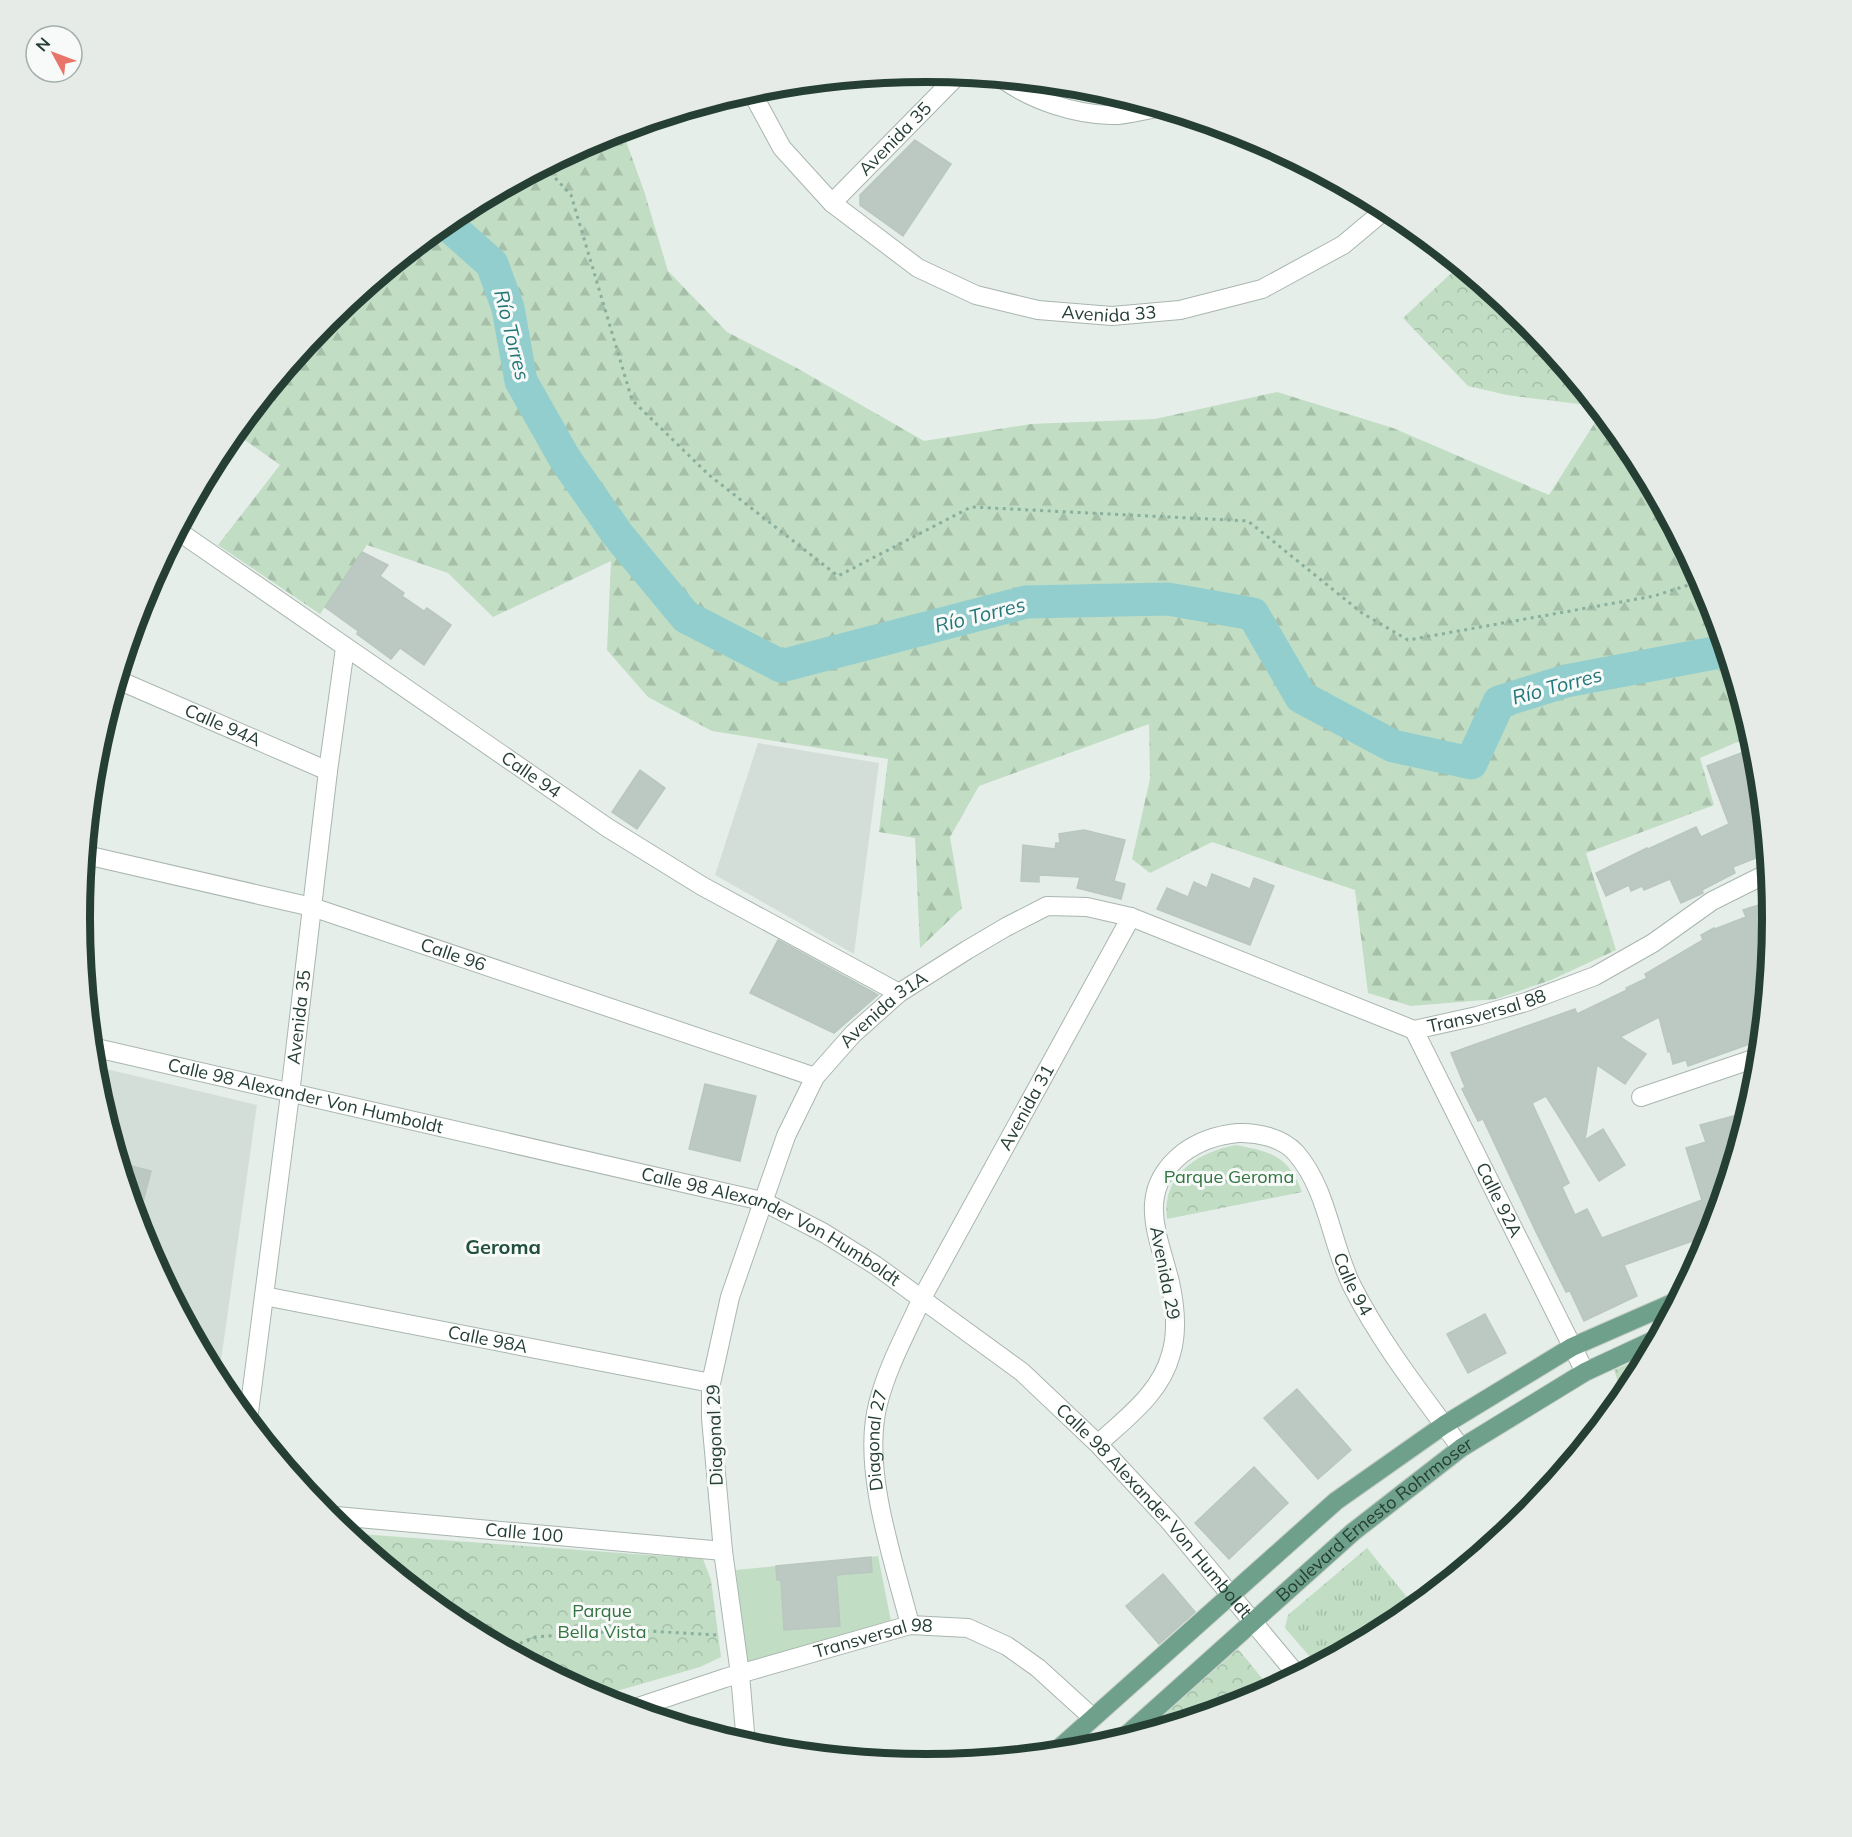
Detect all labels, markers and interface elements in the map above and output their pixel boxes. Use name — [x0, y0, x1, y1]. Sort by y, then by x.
north arrow — [24, 24, 84, 84]
text: N — [31, 33, 54, 55]
street label: Avenida 35 — [853, 97, 936, 180]
water label: Río Torres — [489, 287, 536, 383]
street label: Avenida 33 — [1061, 300, 1157, 327]
water label: Río Torres — [932, 591, 1028, 638]
water label: Río Torres — [1509, 661, 1605, 710]
street label: Calle 94A — [181, 698, 264, 751]
street label: Calle 94 — [497, 746, 566, 803]
street label: Calle 96 — [418, 933, 489, 976]
street label: Avenida 31A — [834, 966, 932, 1052]
street label: Avenida 35 — [282, 969, 316, 1066]
street label: Transversal 88 — [1425, 983, 1549, 1038]
street label: Calle 98 Alexander Von Humboldt — [166, 1053, 445, 1138]
street label: Avenida 31 — [993, 1060, 1059, 1154]
street label: Calle 92A — [1471, 1158, 1528, 1241]
street label: Calle 98 Alexander Von Humboldt — [639, 1162, 905, 1291]
park label: Parque Geroma — [1164, 1165, 1294, 1188]
street label: Avenida 29 — [1145, 1224, 1186, 1322]
district label: Geroma — [465, 1234, 541, 1259]
street label: Calle 94 — [1329, 1249, 1378, 1320]
street label: Calle 98A — [446, 1320, 530, 1358]
street label: Diagonal 29 — [701, 1384, 728, 1486]
street label: Diagonal 27 — [861, 1387, 892, 1492]
street label: Calle 98 Alexander Von Humboldt — [1051, 1398, 1257, 1623]
street label: Boulevard Ernesto Rohrmoser — [1271, 1432, 1477, 1607]
street label: Calle 100 — [484, 1518, 564, 1548]
park label: Parque Bella Vista — [558, 1599, 646, 1643]
street label: Transversal 98 — [811, 1613, 933, 1663]

